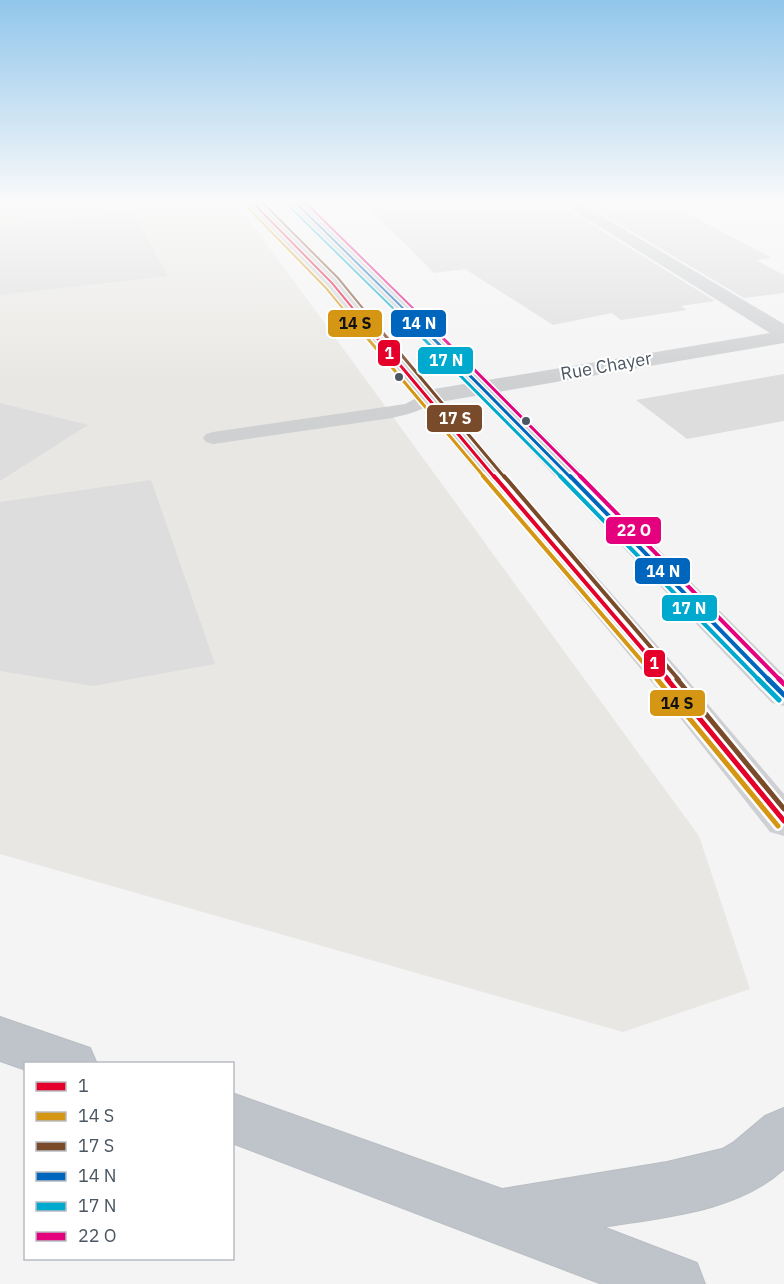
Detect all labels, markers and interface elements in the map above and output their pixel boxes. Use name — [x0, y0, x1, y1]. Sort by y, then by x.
line badge: 14 S — [327, 309, 383, 338]
line badge: 14 N — [390, 309, 447, 338]
text: 14 S — [339, 313, 371, 333]
text: 14 N — [402, 313, 436, 333]
line badge: 1 — [377, 339, 401, 367]
text: 1 — [384, 343, 394, 363]
line badge: 17 N — [417, 346, 474, 375]
street label: Rue Chayer — [559, 346, 654, 385]
text: 17 N — [429, 350, 463, 370]
unlabelled marker — [393, 371, 405, 383]
line badge: 17 S — [426, 404, 483, 433]
text: 17 S — [439, 408, 471, 428]
unlabelled marker — [520, 415, 532, 427]
line badge: 22 O — [605, 516, 662, 545]
text: 22 O — [617, 520, 651, 540]
line badge: 14 N — [634, 557, 691, 585]
text: 14 N — [646, 561, 680, 581]
line badge: 17 N — [661, 594, 718, 622]
text: 17 N — [672, 598, 706, 618]
line badge: 1 — [643, 649, 666, 678]
text: 1 — [649, 653, 659, 673]
line badge: 14 S — [649, 689, 706, 717]
text: 14 S — [661, 693, 693, 713]
legend — [24, 1062, 234, 1260]
text: 1 — [78, 1074, 89, 1097]
text: 14 S — [78, 1104, 114, 1127]
text: 17 S — [78, 1134, 114, 1157]
text: 14 N — [78, 1164, 117, 1187]
text: 17 N — [78, 1194, 117, 1217]
text: 22 O — [78, 1224, 117, 1247]

